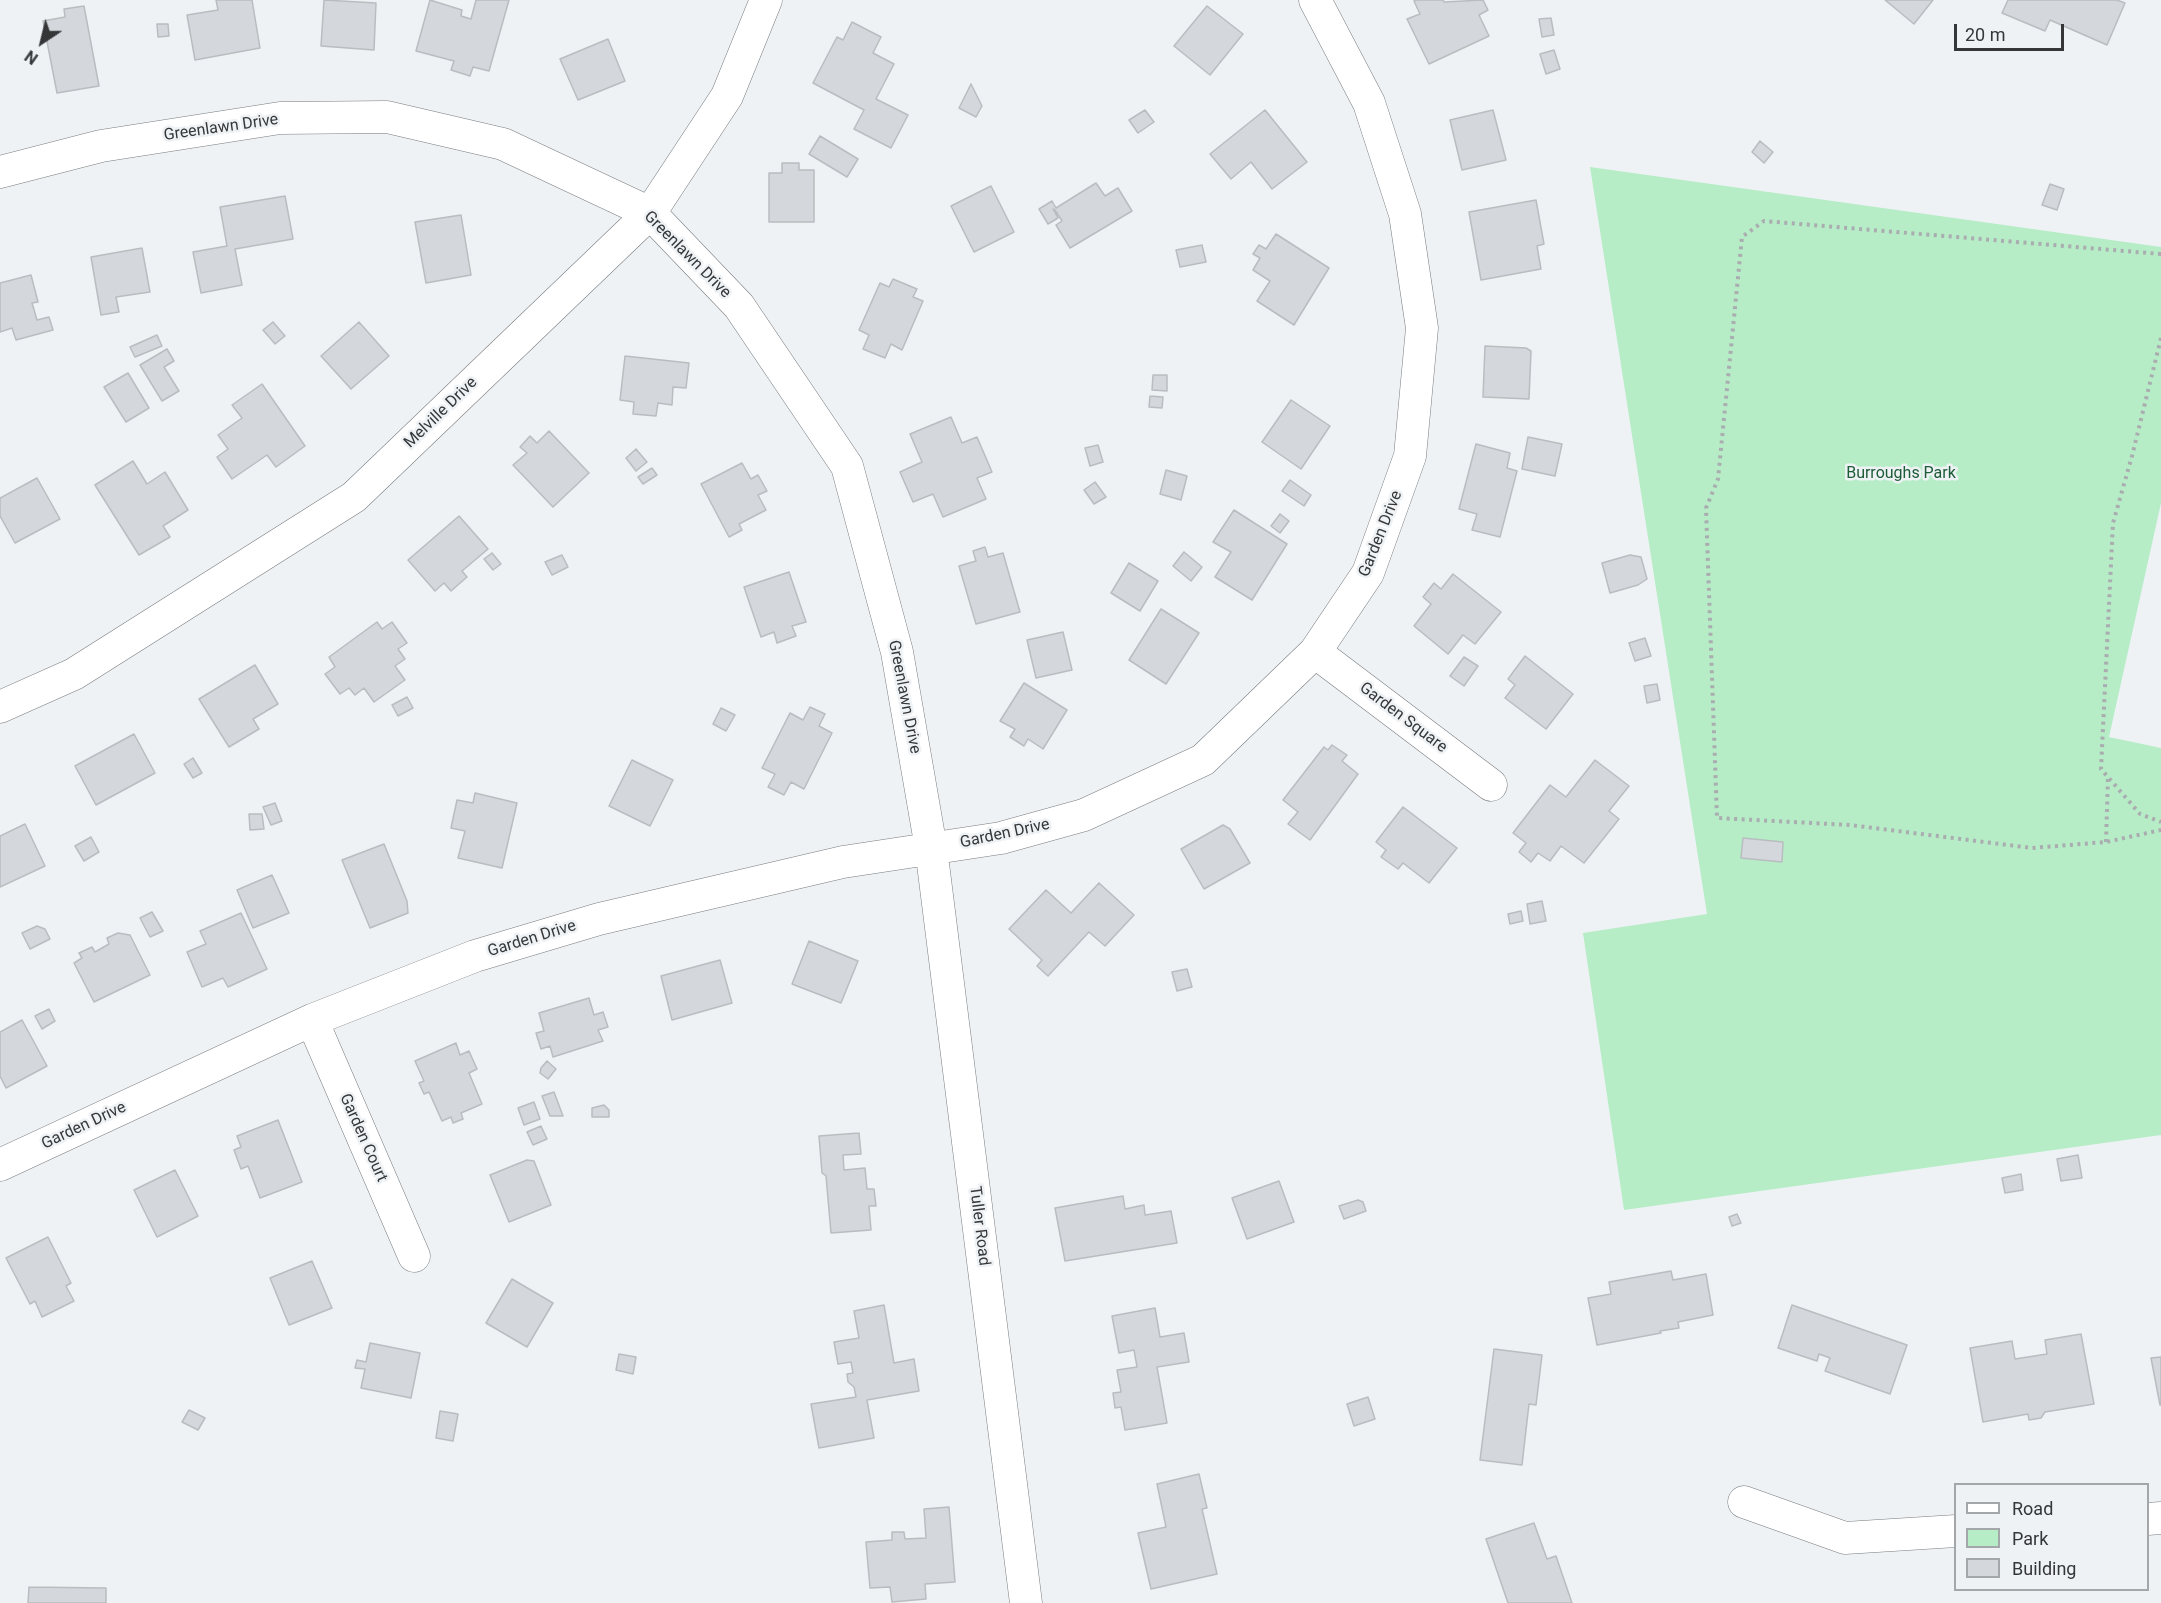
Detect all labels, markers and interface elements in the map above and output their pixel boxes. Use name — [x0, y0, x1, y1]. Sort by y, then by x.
north arrow — [12, 12, 72, 72]
scale bar — [1957, 12, 2066, 50]
text: 20 m — [1965, 24, 2005, 45]
text: N — [21, 46, 41, 68]
street label: Greenlawn Drive — [163, 110, 279, 146]
street label: Greenlawn Drive — [639, 207, 735, 303]
street label: Melville Drive — [400, 373, 482, 453]
park label: Burroughs Park — [1846, 464, 1956, 484]
street label: Garden Drive — [1355, 488, 1407, 580]
street label: Greenlawn Drive — [884, 639, 924, 755]
street label: Garden Square — [1355, 679, 1451, 757]
street label: Garden Drive — [958, 815, 1052, 853]
street label: Garden Drive — [486, 916, 578, 962]
street label: Garden Court — [335, 1091, 391, 1185]
street label: Garden Drive — [39, 1098, 129, 1154]
street label: Tuller Road — [965, 1185, 993, 1267]
legend — [1954, 1483, 2149, 1591]
text: Road — [2012, 1498, 2053, 1519]
text: Park — [2012, 1528, 2048, 1549]
text: Building — [2012, 1558, 2076, 1579]

